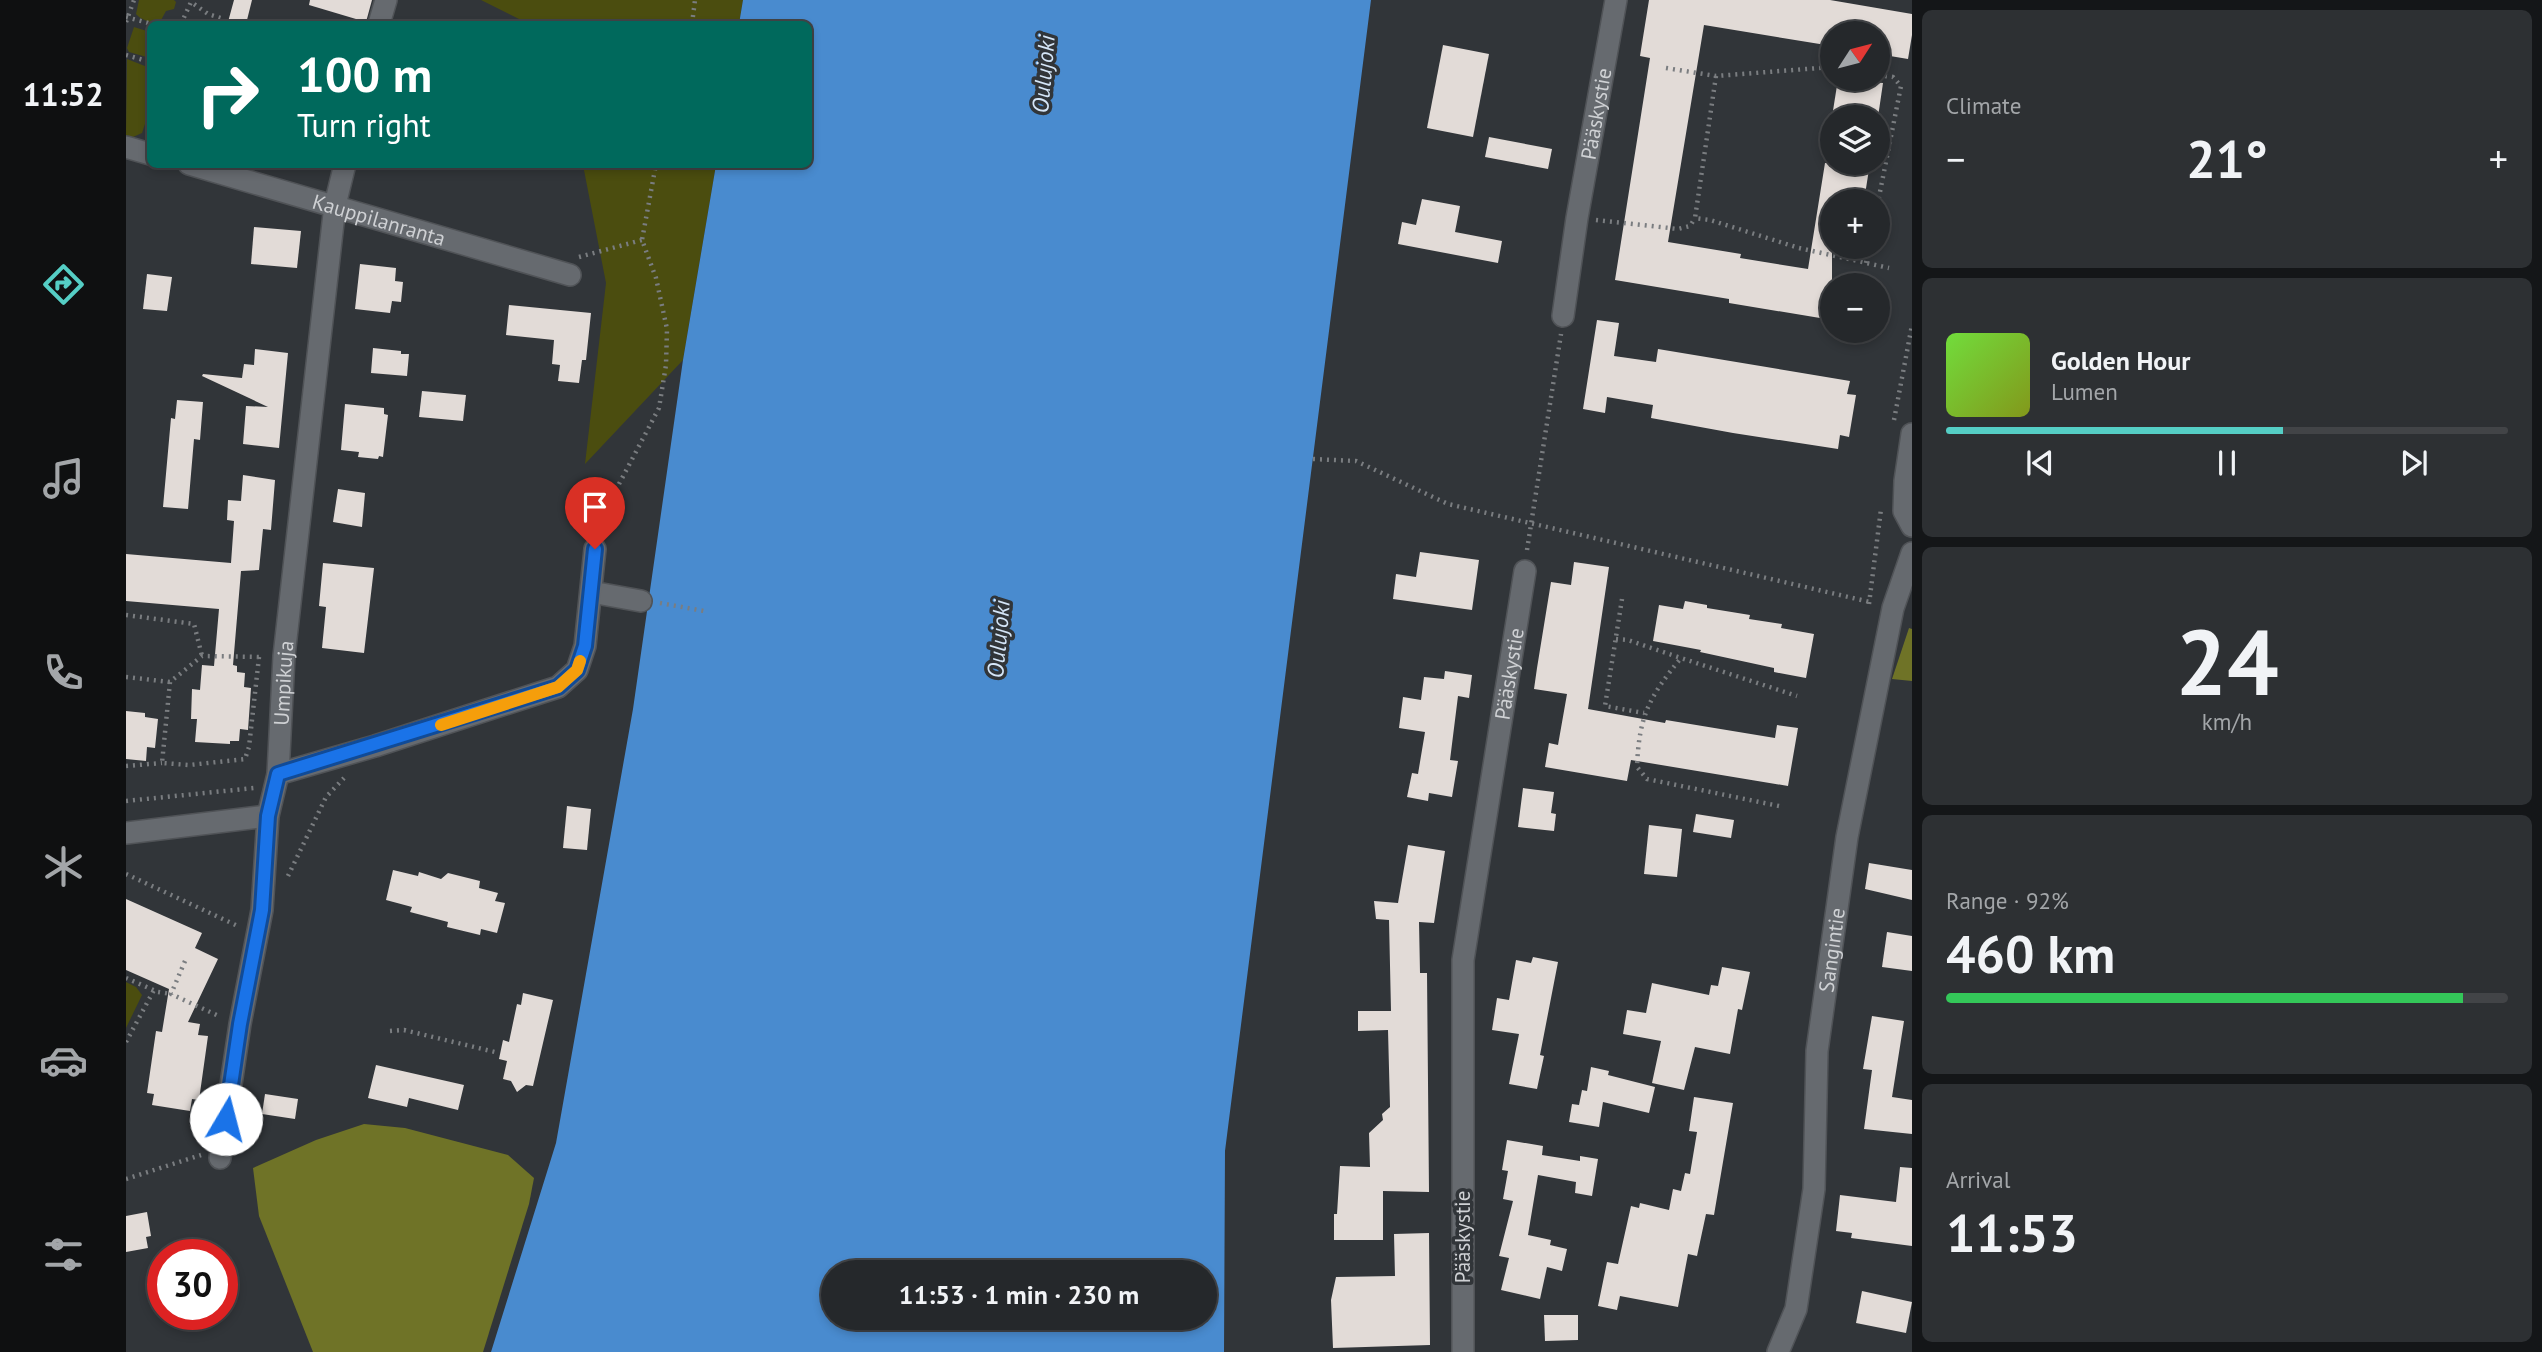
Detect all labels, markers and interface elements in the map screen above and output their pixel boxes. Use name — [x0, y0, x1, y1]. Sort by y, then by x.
north arrow — [1820, 21, 1890, 91]
map controls — [1820, 21, 1890, 343]
water label: Oulujoki — [1025, 33, 1061, 114]
text: 100 m — [297, 42, 432, 106]
icon: right — [182, 49, 273, 140]
street label: Pääskystie — [1574, 66, 1617, 162]
text: 11:52 — [22, 73, 104, 115]
text: Climate — [1946, 91, 2021, 120]
text: Turn right — [297, 104, 431, 146]
button: layers — [1820, 105, 1890, 175]
text: 21° — [2186, 125, 2268, 192]
text: − — [1946, 134, 1965, 183]
text: + — [2489, 134, 2508, 183]
street label: Kauppilanranta — [310, 187, 449, 252]
button: + — [1820, 189, 1890, 259]
icon: directions — [39, 260, 88, 309]
button: − — [1820, 273, 1890, 343]
text: Golden Hour — [2051, 344, 2190, 377]
text: Lumen — [2051, 377, 2118, 406]
icon: previous — [2021, 444, 2059, 482]
icon: pause — [2208, 444, 2246, 482]
icon: next — [2395, 444, 2433, 482]
icon: music — [39, 454, 88, 503]
pin — [565, 477, 625, 549]
icon: arrive — [576, 488, 614, 526]
water label: Oulujoki — [980, 598, 1016, 679]
text: 24 — [2175, 602, 2279, 720]
street label: Pääskystie — [1488, 626, 1529, 722]
street label: Umpikuja — [267, 639, 299, 726]
icon: phone — [39, 648, 88, 697]
text: km/h — [2202, 707, 2252, 736]
icon: climate — [39, 842, 88, 891]
text: Range · 92% — [1946, 886, 2069, 915]
street label: Sangintie — [1812, 906, 1850, 994]
text: 460 km — [1946, 920, 2115, 987]
icon: car — [39, 1036, 88, 1085]
position arrow — [189, 1082, 263, 1156]
text: Arrival — [1946, 1165, 2010, 1194]
street label: Pääskystie — [1449, 1191, 1476, 1283]
text: 11:53 — [1946, 1199, 2078, 1266]
icon: filters — [39, 1230, 88, 1279]
speed limit sign: 30 — [147, 1239, 238, 1330]
text: 11:53 · 1 min · 230 m — [899, 1278, 1139, 1311]

